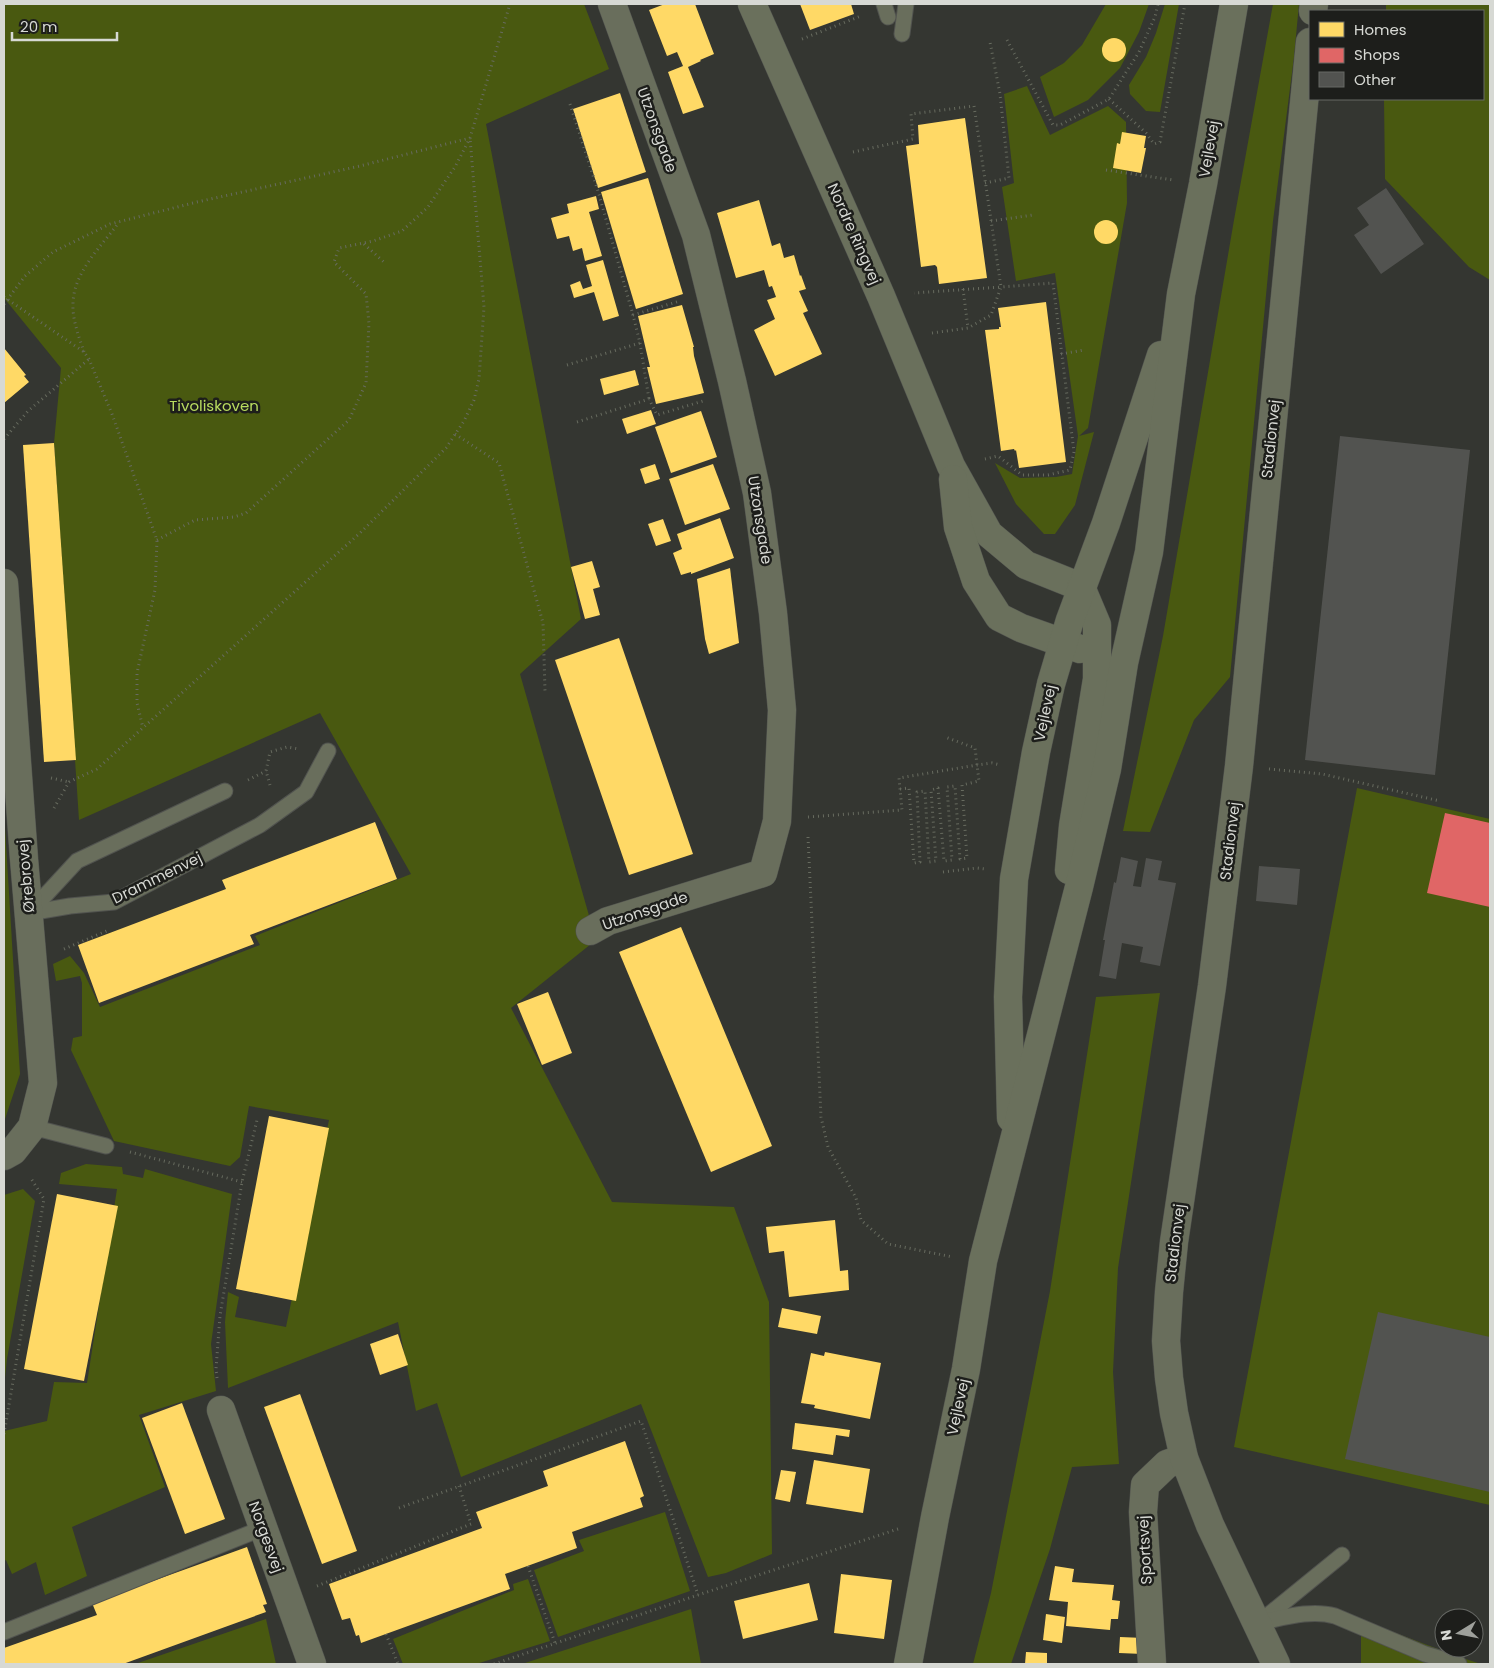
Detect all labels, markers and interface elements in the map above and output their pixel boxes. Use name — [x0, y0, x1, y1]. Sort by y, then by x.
scale bar — [12, 10, 118, 42]
legend — [1309, 10, 1484, 100]
text: 20 m — [20, 16, 58, 37]
text: Homes — [1354, 19, 1407, 40]
text: Shops — [1354, 44, 1400, 65]
text: Other — [1354, 69, 1396, 90]
street label: Utzonsgade — [632, 84, 683, 175]
street label: Vejlevej — [1193, 119, 1224, 179]
street label: Nordre Ringvej — [823, 180, 886, 288]
park label: Tivoliskoven — [169, 395, 259, 416]
street label: Stadionvej — [1256, 399, 1285, 479]
street label: Utzonsgade — [743, 474, 778, 566]
street label: Vejlevej — [1028, 683, 1061, 743]
street label: Stadionvej — [1214, 801, 1245, 881]
street label: Ørebrovej — [12, 839, 39, 914]
street label: Drammenvej — [108, 847, 205, 908]
street label: Utzonsgade — [599, 886, 690, 935]
street label: Stadionvej — [1159, 1203, 1190, 1283]
street label: Vejlevej — [941, 1377, 974, 1437]
street label: Norgesvej — [244, 1498, 289, 1575]
street label: Sportsvej — [1132, 1515, 1157, 1585]
north arrow — [1434, 1608, 1484, 1658]
text: N — [1435, 1628, 1457, 1642]

